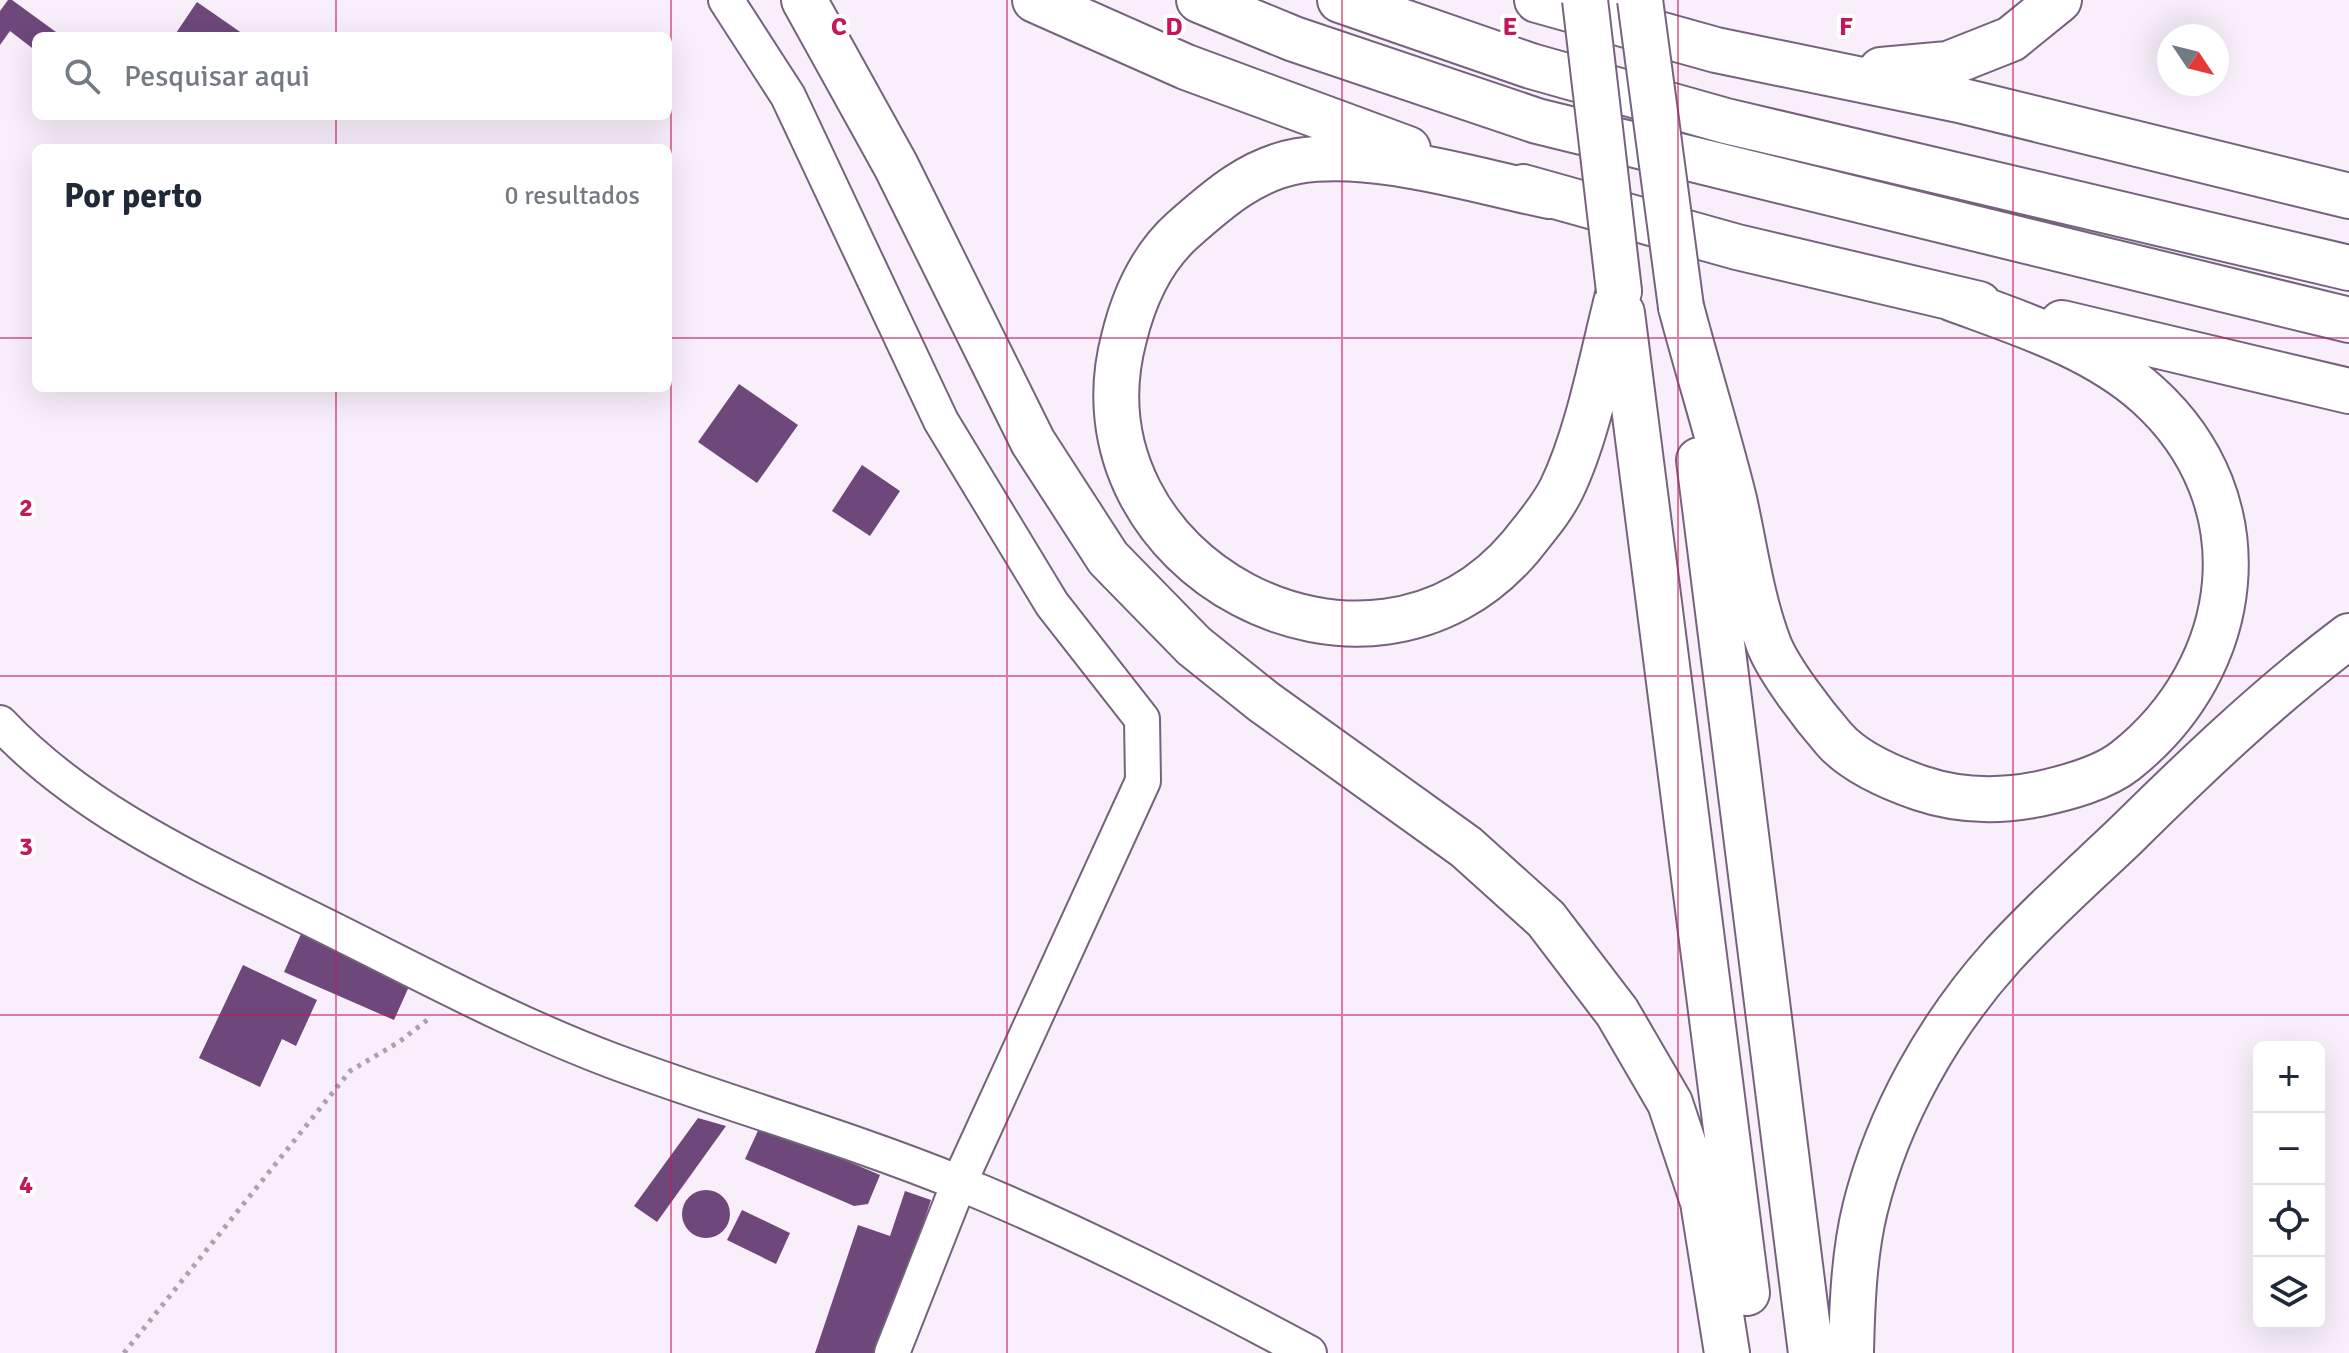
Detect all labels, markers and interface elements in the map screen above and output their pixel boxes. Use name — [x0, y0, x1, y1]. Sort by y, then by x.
text: C — [831, 11, 847, 43]
text: D — [1165, 11, 1183, 43]
text: E — [1503, 11, 1517, 43]
text: F — [1839, 11, 1853, 43]
north arrow — [2157, 24, 2229, 96]
search box — [32, 32, 672, 120]
icon: search — [60, 54, 104, 98]
text: Pesquisar aqui — [124, 58, 310, 95]
text: Por perto — [64, 175, 202, 217]
text: 0 resultados — [504, 180, 640, 212]
text: 2 — [19, 492, 33, 524]
text: 3 — [19, 831, 33, 863]
map controls — [2253, 1041, 2325, 1329]
button: + — [2253, 1041, 2325, 1113]
button: − — [2253, 1113, 2325, 1185]
text: 4 — [19, 1169, 33, 1201]
button: locate — [2253, 1185, 2325, 1257]
button: layers — [2253, 1257, 2325, 1329]

